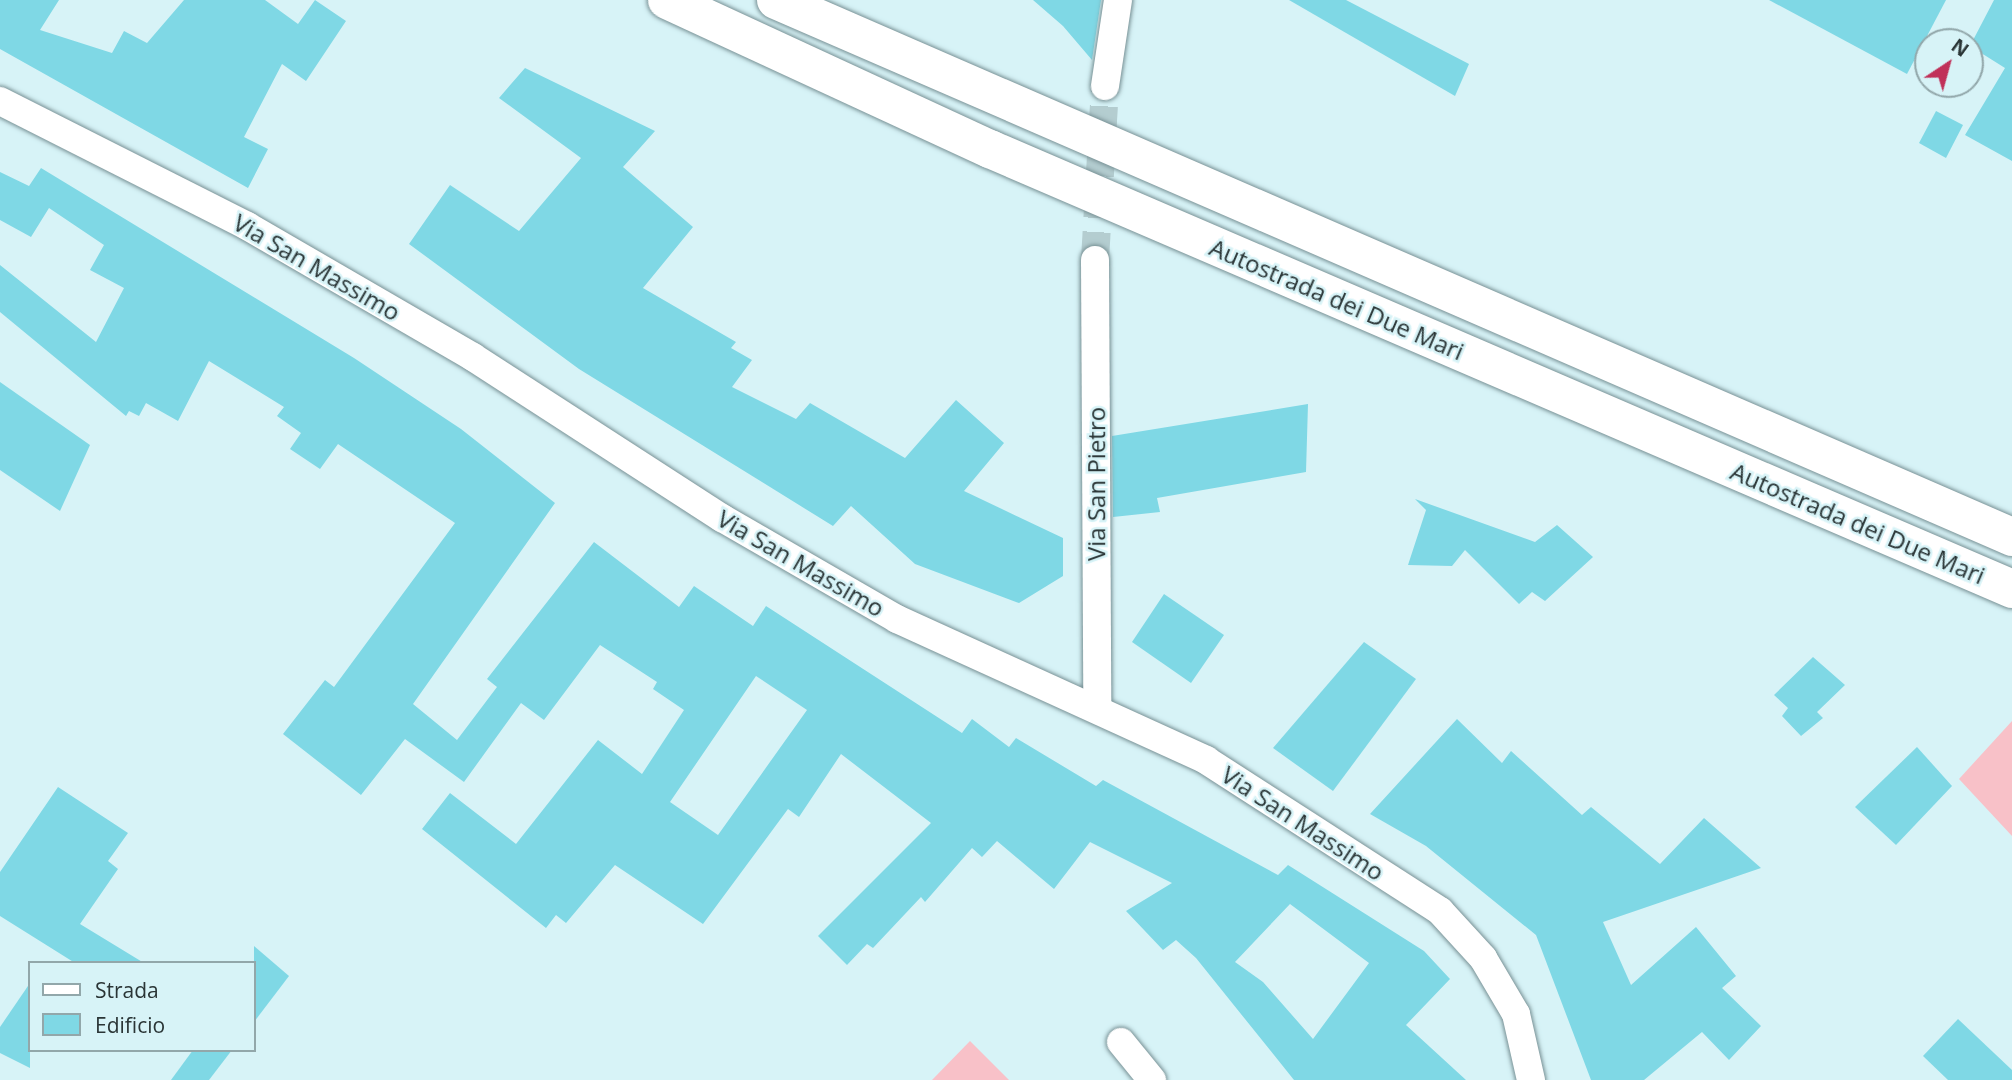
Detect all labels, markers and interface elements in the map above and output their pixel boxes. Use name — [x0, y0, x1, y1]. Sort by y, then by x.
north arrow — [1914, 28, 1984, 98]
text: N — [1946, 33, 1974, 63]
street label: Via San Massimo — [228, 208, 406, 326]
street label: Autostrada dei Due Mari — [1206, 232, 1468, 366]
street label: Via San Pietro — [1082, 407, 1110, 561]
street label: Autostrada dei Due Mari — [1727, 456, 1989, 590]
street label: Via San Massimo — [712, 504, 890, 622]
street label: Via San Massimo — [1216, 760, 1390, 886]
legend — [28, 961, 256, 1052]
text: Strada — [95, 976, 159, 1004]
text: Edificio — [95, 1011, 165, 1039]

